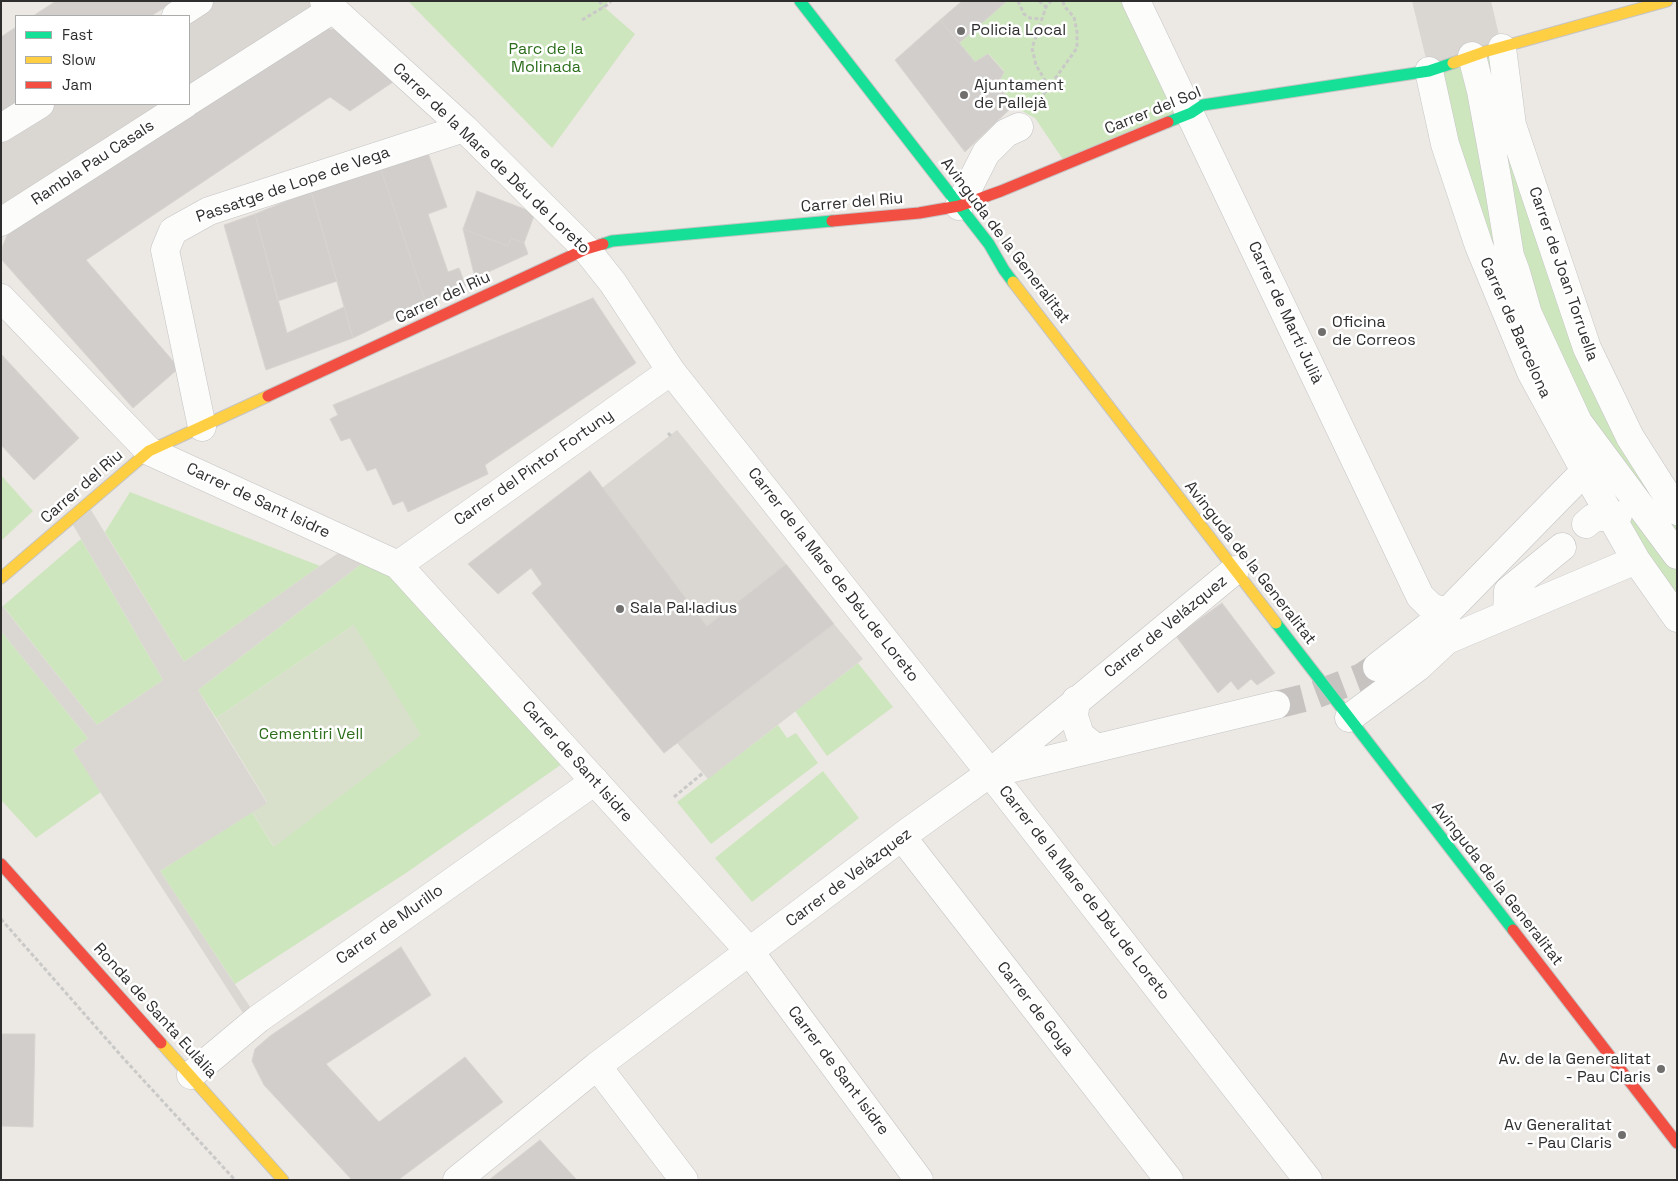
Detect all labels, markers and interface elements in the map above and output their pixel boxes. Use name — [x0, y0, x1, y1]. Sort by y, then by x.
legend — [15, 15, 190, 105]
place label: Policia Local — [971, 21, 1066, 41]
text: Fast — [62, 25, 93, 44]
marker: Policia Local — [955, 25, 967, 37]
park label: Parc de la Molinada — [508, 40, 584, 78]
text: Slow — [62, 50, 96, 69]
street label: Carrer de la Mare de Déu de Loreto — [388, 60, 594, 258]
text: Jam — [62, 75, 92, 94]
place label: Ajuntament de Pallejà — [974, 76, 1064, 114]
street label: Carrer del Sol — [1102, 83, 1204, 139]
marker: Ajuntament de Pallejà — [958, 89, 970, 101]
street label: Rambla Pau Casals — [28, 116, 158, 210]
street label: Passatge de Lope de Vega — [194, 143, 392, 227]
street label: Avinguda de la Generalitat — [936, 154, 1074, 328]
street label: Carrer de Joan Torruella — [1524, 184, 1602, 364]
street label: Carrer del Riu — [800, 189, 904, 217]
street label: Carrer de Martí Julià — [1244, 239, 1326, 387]
street label: Carrer de Barcelona — [1475, 255, 1555, 401]
street label: Carrer del Riu — [393, 268, 493, 328]
place label: Oficina de Correos — [1332, 313, 1416, 351]
marker: Oficina de Correos — [1316, 326, 1328, 338]
street label: Carrer del Pintor Fortuny — [451, 406, 617, 530]
street label: Carrer del Riu — [37, 446, 127, 528]
street label: Carrer de Sant Isidre — [183, 459, 333, 543]
street label: Carrer de la Mare de Déu de Loreto — [743, 464, 923, 686]
street label: Avinguda de la Generalitat — [1180, 477, 1320, 649]
street label: Carrer de Velázquez — [1101, 572, 1231, 682]
place label: Sala Pal·ladius — [630, 599, 737, 619]
marker: Sala Pal·ladius — [614, 603, 626, 615]
street label: Carrer de Sant Isidre — [517, 697, 637, 827]
park label: Cementiri Vell — [259, 725, 363, 745]
street label: Carrer de la Mare de Déu de Loreto — [994, 782, 1174, 1004]
street label: Avinguda de la Generalitat — [1427, 798, 1567, 970]
street label: Carrer de Velázquez — [782, 825, 916, 931]
street label: Carrer de Murillo — [333, 881, 447, 969]
street label: Ronda de Santa Eulàlia — [89, 939, 221, 1083]
street label: Carrer de Goya — [992, 958, 1078, 1060]
street label: Carrer de Sant Isidre — [783, 1003, 893, 1139]
place label: Av. de la Generalitat - Pau Claris — [1499, 1050, 1651, 1088]
marker: Av. de la Generalitat - Pau Claris — [1655, 1063, 1667, 1075]
place label: Av Generalitat - Pau Claris — [1504, 1116, 1612, 1154]
marker: Av Generalitat - Pau Claris — [1616, 1129, 1628, 1141]

